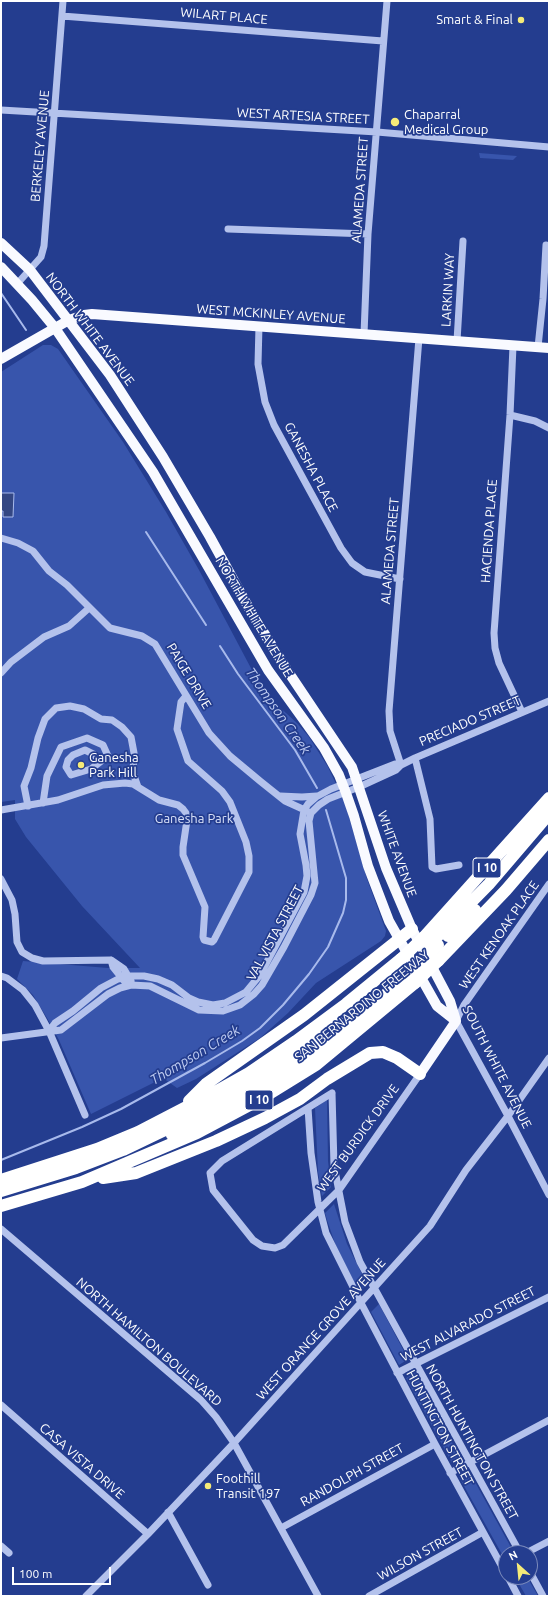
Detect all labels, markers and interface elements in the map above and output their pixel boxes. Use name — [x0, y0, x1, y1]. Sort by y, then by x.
street label: WILART PLACE — [180, 4, 268, 28]
place label: Smart & Final — [436, 12, 513, 28]
marker: Smart & Final — [516, 15, 526, 25]
street label: BERKELEY AVENUE — [27, 89, 53, 203]
street label: WEST ARTESIA STREET — [236, 105, 370, 127]
place label: Chaparral Medical Group — [404, 107, 488, 138]
marker: Chaparral Medical Group — [389, 116, 401, 128]
street label: ALAMEDA STREET — [348, 136, 372, 244]
street label: LARKIN WAY — [438, 253, 458, 327]
street label: NORTH WHITE AVENUE — [42, 269, 138, 389]
street label: WEST MCKINLEY AVENUE — [196, 301, 346, 327]
street label: GANESHA PLACE — [281, 420, 341, 514]
street label: HACIENDA PLACE — [478, 479, 500, 583]
street label: ALAMEDA STREET — [378, 497, 402, 605]
street label: NORTH WHITE AVENUE — [212, 554, 296, 680]
street label: PAIGE DRIVE — [163, 640, 215, 712]
water label: Thompson Creek — [242, 664, 314, 758]
street label: PRECIADO STREET — [417, 693, 523, 749]
place label: Ganesha Park Hill — [89, 750, 139, 781]
marker: Ganesha Park Hill — [76, 760, 86, 770]
street label: WHITE AVENUE — [374, 809, 420, 899]
park label: Ganesha Park — [155, 811, 233, 827]
road number: I 10 — [473, 858, 501, 878]
street label: WEST KENOAK PLACE — [456, 878, 542, 992]
street label: VAL VISTA STREET — [243, 883, 307, 983]
street label: SAN BERNARDINO FREEWAY — [292, 947, 432, 1065]
street label: SOUTH WHITE AVENUE — [459, 1003, 535, 1131]
water label: Thompson Creek — [147, 1022, 243, 1088]
street label: WEST BURDICK DRIVE — [314, 1081, 402, 1195]
road number: I 10 — [245, 1090, 273, 1110]
street label: WEST ORANGE GROVE AVENUE — [253, 1255, 389, 1403]
street label: NORTH HAMILTON BOULEVARD — [73, 1274, 225, 1410]
street label: WEST ALVARADO STREET — [398, 1283, 538, 1365]
street label: NORTH HUNTINGTON STREET — [423, 1361, 521, 1523]
street label: HUNTINGTON STREET — [403, 1367, 477, 1489]
street label: CASA VISTA DRIVE — [36, 1420, 128, 1502]
street label: RANDOLPH STREET — [298, 1440, 406, 1510]
place label: Foothill Transit 197 — [216, 1471, 281, 1502]
marker: Foothill Transit 197 — [203, 1481, 213, 1491]
street label: WILSON STREET — [375, 1524, 465, 1584]
north arrow — [498, 1545, 538, 1585]
text: N — [507, 1548, 519, 1562]
scale bar — [14, 1559, 113, 1585]
text: 100 m — [19, 1567, 52, 1580]

